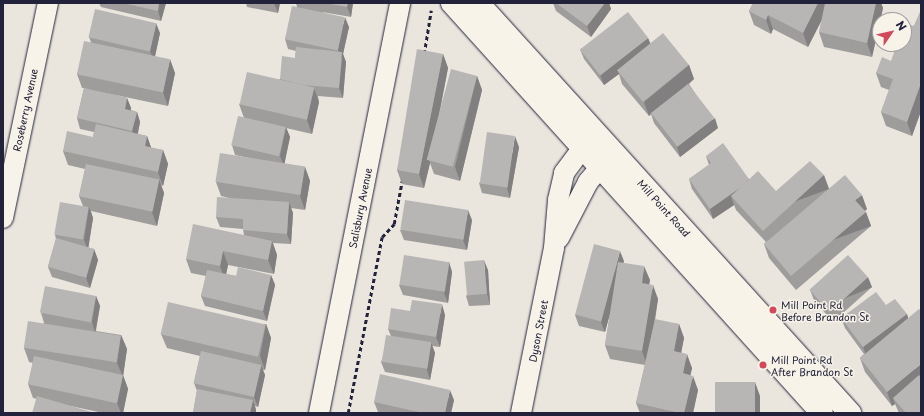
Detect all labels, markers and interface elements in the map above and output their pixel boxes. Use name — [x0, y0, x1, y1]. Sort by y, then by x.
north arrow — [872, 12, 912, 52]
text: N — [892, 17, 911, 34]
street label: Roseberry Avenue — [10, 67, 40, 153]
street label: Salisbury Avenue — [346, 166, 374, 250]
street label: Mill Point Road — [635, 177, 693, 239]
place label: Mill Point Rd Before Brandon St — [781, 298, 869, 322]
street label: Dyson Street — [526, 299, 550, 363]
marker: Mill Point Rd Before Brandon St — [768, 305, 778, 315]
place label: Mill Point Rd After Brandon St — [771, 353, 854, 376]
marker: Mill Point Rd After Brandon St — [758, 360, 768, 370]

